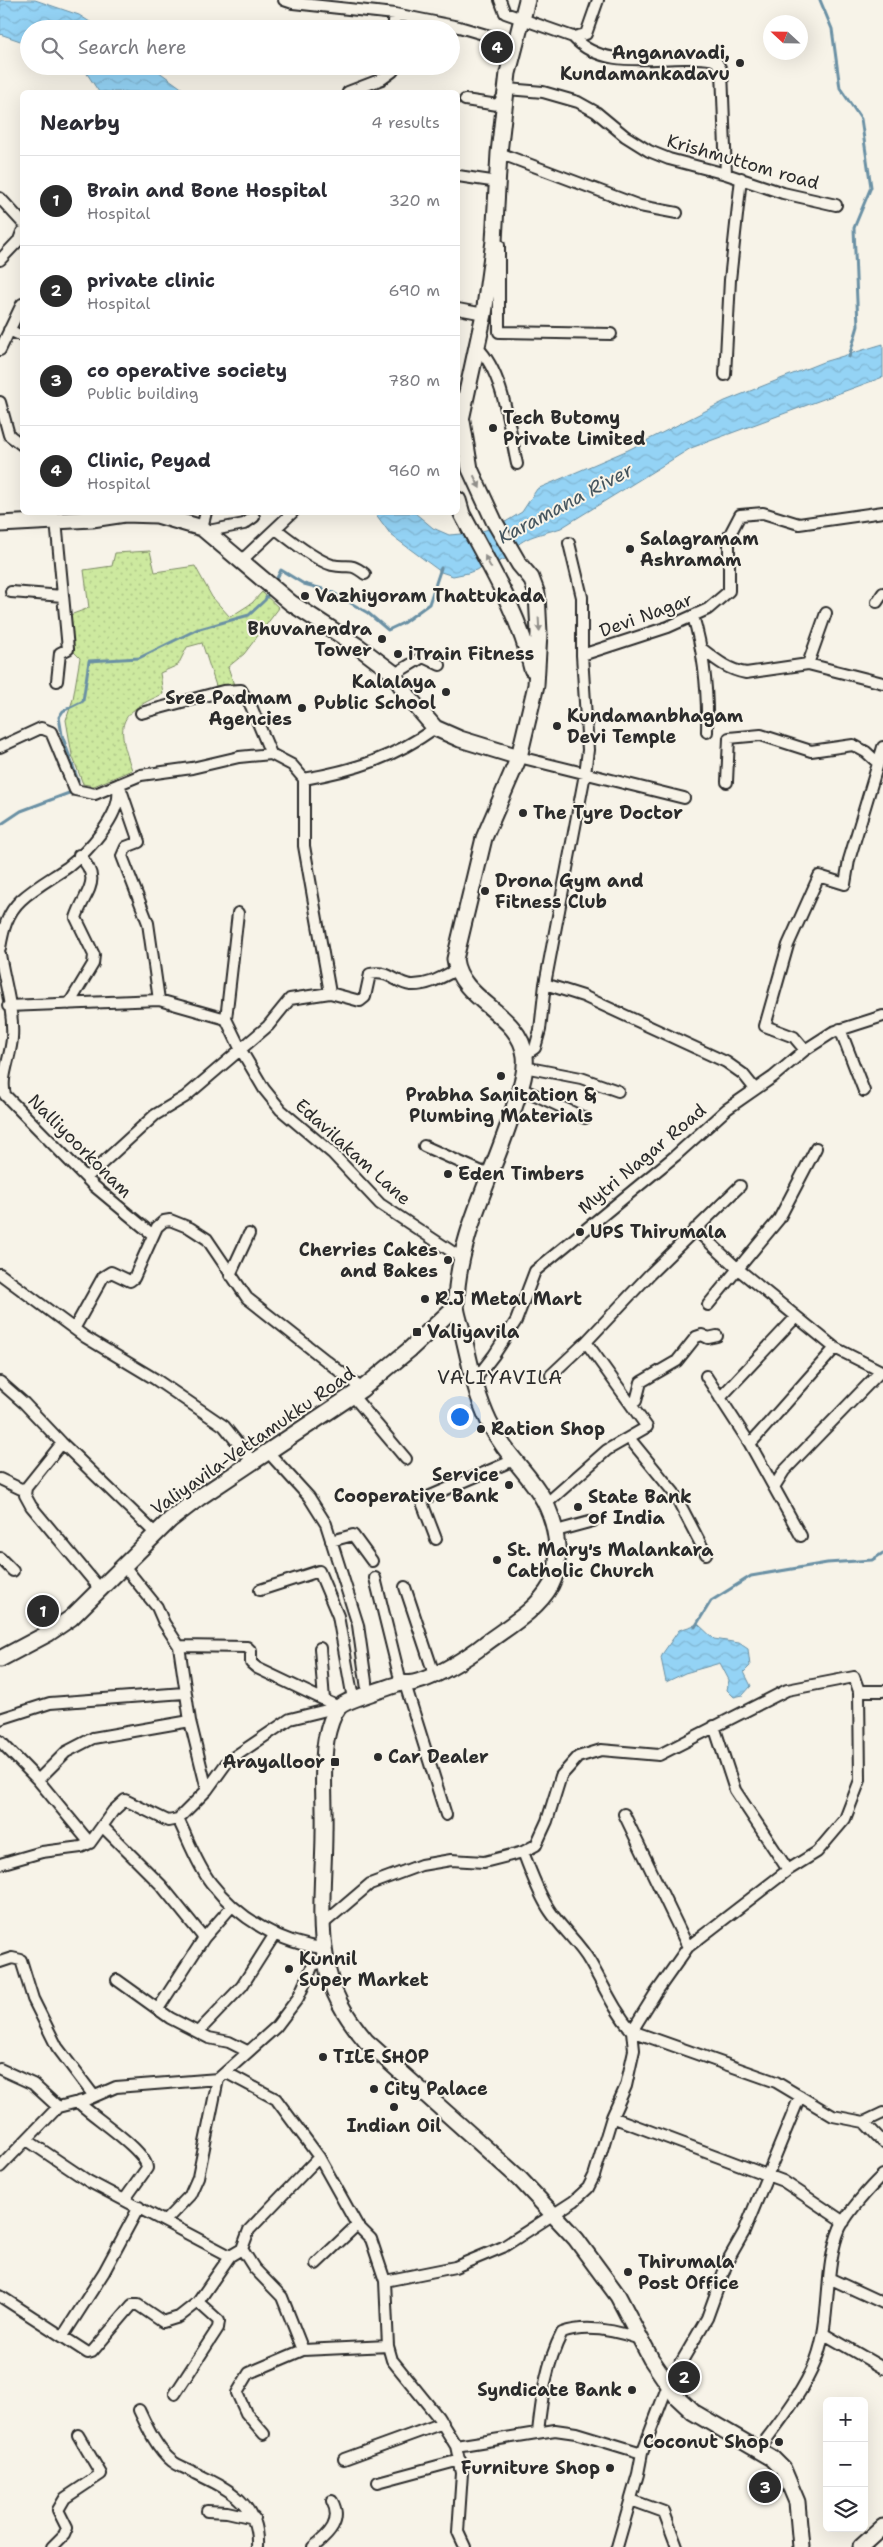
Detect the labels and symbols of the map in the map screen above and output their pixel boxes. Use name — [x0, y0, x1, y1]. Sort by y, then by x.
north arrow — [763, 15, 808, 60]
pin: 4 — [481, 28, 513, 66]
place label: Anganavadi, Kundamankadavu — [560, 41, 730, 86]
marker: Anganavadi, Kundamankadavu — [734, 57, 746, 69]
street label: Krishmuttom road — [664, 129, 822, 195]
place label: Tech Butomy Private Limited — [503, 406, 646, 451]
marker: Tech Butomy Private Limited — [487, 422, 499, 434]
water label: Karamana River — [493, 457, 638, 550]
one-way arrow — [473, 475, 481, 489]
place label: Salagramam Ashramam — [640, 527, 759, 572]
marker: Salagramam Ashramam — [624, 543, 636, 555]
one-way arrow — [484, 555, 492, 569]
place label: Vazhiyoram Thattukada — [315, 584, 546, 608]
street label: Devi Nagar — [596, 587, 696, 643]
marker: Vazhiyoram Thattukada — [299, 590, 311, 602]
place label: Bhuvanendra Tower — [248, 617, 373, 662]
one-way arrow — [535, 617, 543, 633]
marker: Bhuvanendra Tower — [376, 633, 388, 645]
place label: iTrain Fitness — [408, 642, 534, 666]
marker: iTrain Fitness — [392, 648, 404, 660]
place label: Kalalaya Public School — [314, 670, 437, 715]
place label: Sree Padmam Agencies — [165, 686, 293, 731]
marker: Kalalaya Public School — [440, 686, 452, 698]
marker: Sree Padmam Agencies — [296, 702, 308, 714]
place label: Kundamanbhagam Devi Temple — [567, 704, 744, 749]
marker: Kundamanbhagam Devi Temple — [551, 720, 563, 732]
place label: The Tyre Doctor — [533, 801, 683, 825]
marker: The Tyre Doctor — [517, 807, 529, 819]
place label: Drona Gym and Fitness Club — [495, 869, 644, 914]
marker: Drona Gym and Fitness Club — [479, 885, 491, 897]
marker: Prabha Sanitation & Plumbing Materials — [495, 1070, 507, 1082]
place label: Prabha Sanitation & Plumbing Materials — [406, 1083, 597, 1128]
street label: Nalliyoorkonam — [23, 1089, 137, 1203]
street label: Edavilakam Lane — [290, 1093, 416, 1211]
street label: Mytri Nagar Road — [573, 1098, 711, 1220]
place label: Eden Timbers — [458, 1162, 584, 1186]
marker: Eden Timbers — [442, 1168, 454, 1180]
place label: UPS Thirumala — [590, 1220, 727, 1244]
marker: UPS Thirumala — [574, 1226, 586, 1238]
place label: Cherries Cakes and Bakes — [299, 1238, 438, 1283]
marker: Cherries Cakes and Bakes — [442, 1254, 454, 1266]
place label: R.J Metal Mart — [435, 1287, 582, 1311]
marker: R.J Metal Mart — [419, 1293, 431, 1305]
place label: Valiyavila — [427, 1320, 520, 1344]
marker: Valiyavila — [411, 1326, 423, 1338]
street label: Valiyavila-Vettamukku Road — [146, 1361, 360, 1521]
district label: VALIYAVILA — [437, 1365, 563, 1390]
your location — [447, 1404, 473, 1430]
place label: Ration Shop — [491, 1417, 605, 1441]
marker: Ration Shop — [475, 1423, 487, 1435]
place label: Service Cooperative Bank — [334, 1463, 499, 1508]
marker: Service Cooperative Bank — [503, 1479, 515, 1491]
place label: State Bank of India — [588, 1485, 692, 1530]
marker: State Bank of India — [572, 1501, 584, 1513]
place label: St. Mary's Malankara Catholic Church — [507, 1538, 714, 1583]
marker: St. Mary's Malankara Catholic Church — [491, 1554, 503, 1566]
pin: 1 — [27, 1592, 59, 1630]
place label: Car Dealer — [388, 1745, 489, 1769]
place label: Arayalloor — [223, 1750, 325, 1774]
marker: Car Dealer — [372, 1751, 384, 1763]
marker: Arayalloor — [329, 1756, 341, 1768]
place label: Kunnil Super Market — [299, 1947, 429, 1992]
marker: Kunnil Super Market — [283, 1963, 295, 1975]
place label: TILE SHOP — [333, 2045, 429, 2069]
marker: TILE SHOP — [317, 2051, 329, 2063]
place label: City Palace — [384, 2077, 488, 2101]
marker: City Palace — [368, 2083, 380, 2095]
marker: Indian Oil — [388, 2101, 400, 2113]
place label: Indian Oil — [347, 2114, 441, 2138]
place label: Thirumala Post Office — [638, 2250, 739, 2295]
marker: Thirumala Post Office — [622, 2266, 634, 2278]
pin: 2 — [668, 2358, 700, 2396]
place label: Syndicate Bank — [477, 2378, 622, 2402]
marker: Syndicate Bank — [626, 2384, 638, 2396]
place label: Coconut Shop — [643, 2430, 769, 2454]
marker: Coconut Shop — [773, 2436, 785, 2448]
place label: Furniture Shop — [461, 2456, 600, 2480]
marker: Furniture Shop — [604, 2462, 616, 2474]
pin: 3 — [749, 2468, 781, 2506]

